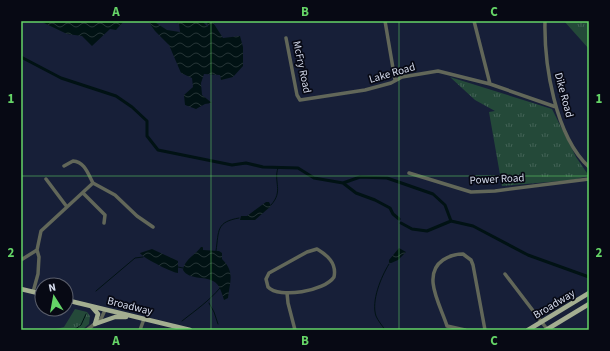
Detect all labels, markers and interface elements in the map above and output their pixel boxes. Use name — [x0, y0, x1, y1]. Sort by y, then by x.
text: A — [111, 3, 120, 21]
text: B — [301, 3, 309, 21]
text: C — [490, 3, 498, 21]
street label: McFry Road — [289, 39, 315, 95]
street label: Lake Road — [367, 59, 417, 87]
street label: Dike Road — [551, 71, 577, 119]
text: 1 — [8, 90, 15, 108]
text: 1 — [596, 90, 603, 108]
street label: Power Road — [469, 170, 525, 188]
text: 2 — [8, 244, 15, 262]
text: 2 — [596, 244, 603, 262]
north arrow — [34, 277, 74, 317]
text: N — [47, 280, 57, 296]
street label: Broadway — [530, 286, 578, 322]
street label: Broadway — [106, 293, 154, 319]
text: A — [111, 332, 120, 350]
text: B — [301, 332, 309, 350]
text: C — [490, 332, 498, 350]

